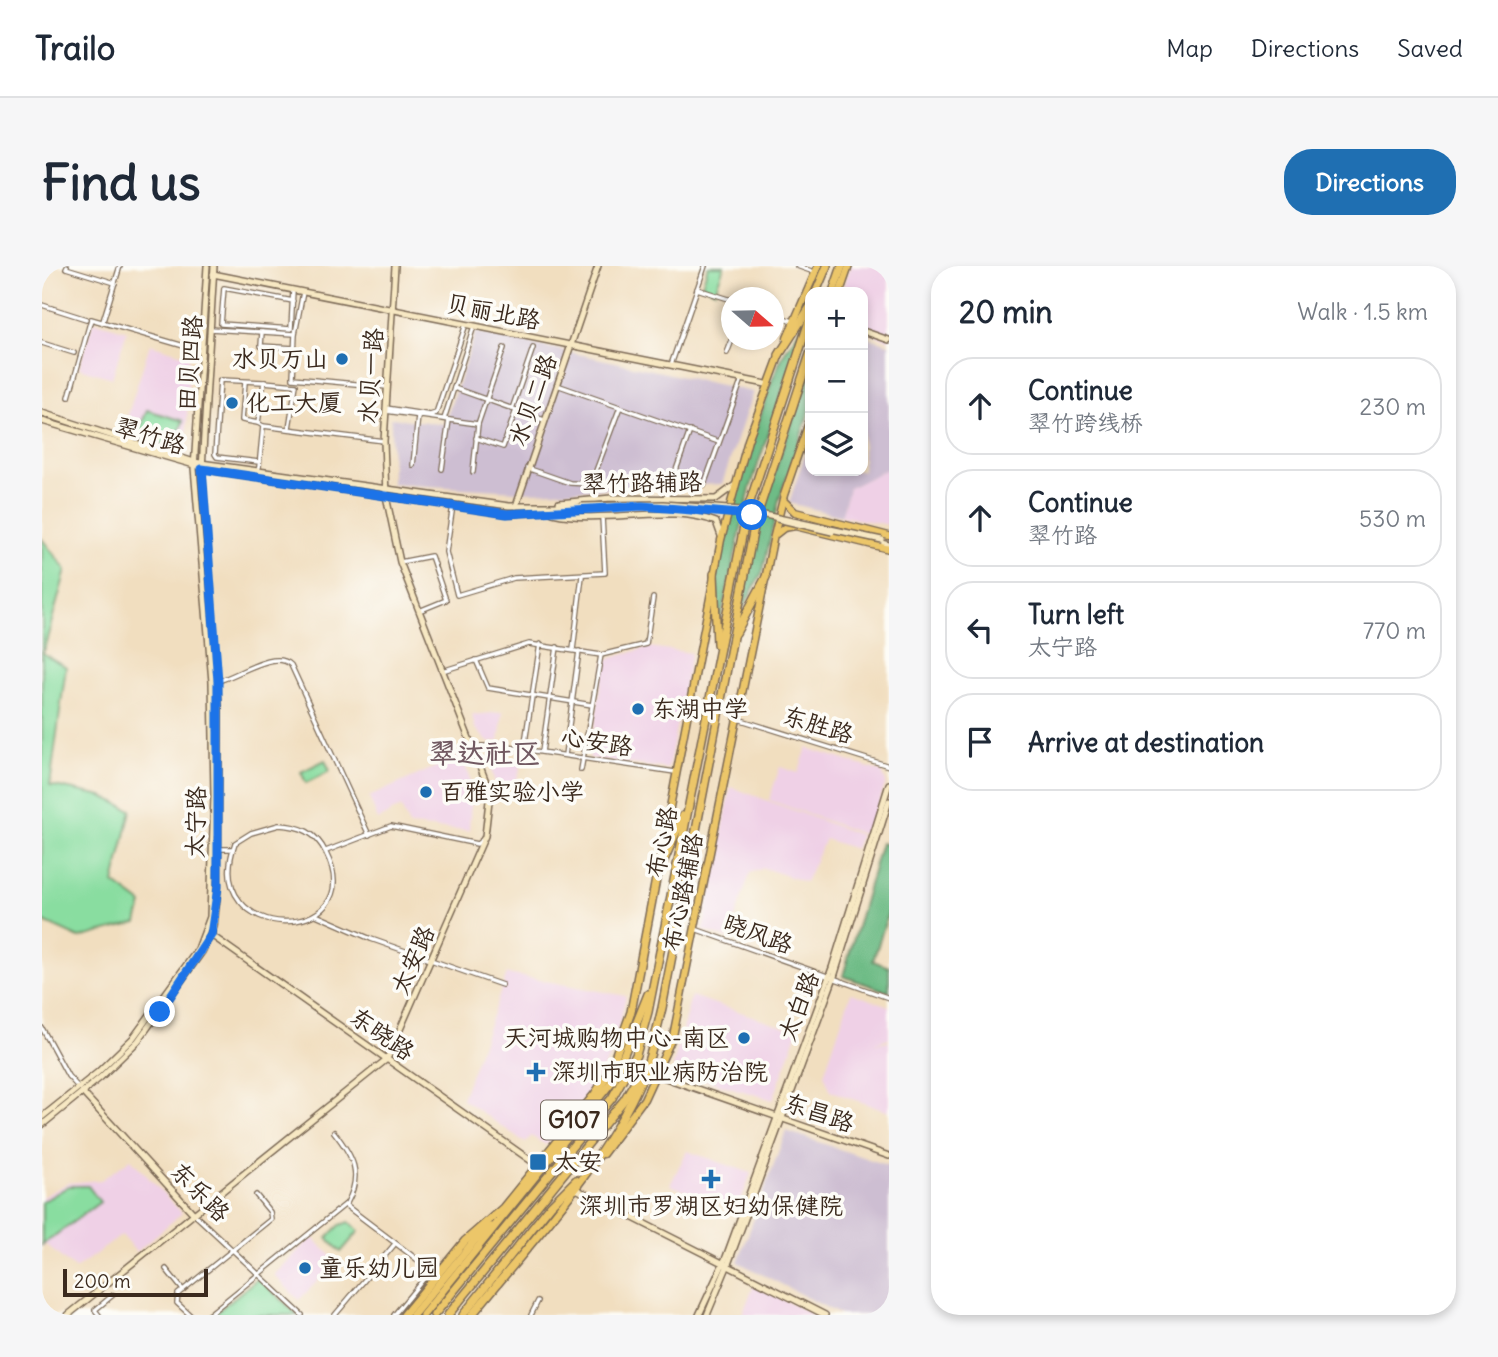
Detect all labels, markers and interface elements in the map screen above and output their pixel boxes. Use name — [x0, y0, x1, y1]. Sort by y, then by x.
text: Trailo — [35, 27, 115, 69]
text: Map — [1166, 33, 1213, 63]
text: Directions — [1251, 33, 1359, 63]
text: Saved — [1397, 33, 1463, 63]
button: Directions — [1284, 149, 1456, 215]
text: Find us — [42, 152, 200, 213]
street label: 贝丽北路 — [443, 287, 543, 335]
north arrow — [721, 287, 784, 350]
map controls — [805, 287, 868, 476]
button: + — [805, 287, 868, 350]
text: 20 min — [959, 293, 1053, 331]
text: Walk · 1.5 km — [1297, 297, 1428, 326]
street label: 田贝四路 — [171, 314, 207, 412]
street label: 水贝一路 — [352, 327, 388, 425]
place label: 水贝万山 — [232, 343, 328, 373]
street label: 水贝二路 — [502, 349, 563, 450]
button: − — [805, 350, 868, 413]
marker: 水贝万山 — [334, 351, 350, 367]
text: Continue — [1028, 374, 1133, 407]
place label: 化工大厦 — [246, 387, 342, 417]
icon: ahead — [961, 387, 999, 425]
text: 230 m — [1360, 392, 1426, 421]
marker: 化工大厦 — [224, 395, 240, 411]
text: 翠竹跨线桥 — [1028, 408, 1143, 437]
street label: 翠竹路 — [111, 410, 189, 460]
button: layers — [805, 413, 868, 476]
street label: 翠竹路辅路 — [582, 466, 702, 498]
text: Continue — [1028, 486, 1133, 519]
route start — [736, 499, 767, 530]
icon: ahead — [961, 499, 999, 537]
text: 530 m — [1359, 504, 1426, 533]
text: 翠竹路 — [1028, 520, 1097, 549]
text: Turn left — [1028, 598, 1124, 631]
icon: left — [961, 611, 999, 649]
text: 770 m — [1363, 616, 1426, 645]
text: 太宁路 — [1028, 632, 1097, 661]
place label: 东湖中学 — [652, 693, 748, 723]
street label: 东胜路 — [779, 699, 857, 749]
marker: 东湖中学 — [630, 701, 646, 717]
street label: 心安路 — [559, 721, 635, 761]
icon: arrive — [961, 723, 999, 761]
text: Arrive at destination — [1028, 726, 1264, 759]
district label: 翠达社区 — [429, 735, 541, 771]
place label: 百雅实验小学 — [440, 776, 584, 806]
marker: 百雅实验小学 — [418, 784, 434, 800]
street label: 太宁路 — [179, 786, 211, 858]
street label: 布心路 — [639, 804, 683, 880]
street label: 布心路辅路 — [656, 830, 708, 954]
street label: 晓风路 — [719, 907, 797, 959]
street label: 太安路 — [384, 921, 440, 999]
street label: 太白路 — [771, 967, 825, 1045]
route end — [144, 996, 175, 1027]
street label: 东晓路 — [344, 1000, 421, 1066]
place label: 天河城购物中心-南区 — [504, 1022, 730, 1052]
marker: 天河城购物中心-南区 — [736, 1030, 752, 1046]
place label: 深圳市职业病防治院 — [552, 1056, 768, 1086]
marker: 深圳市职业病防治院 — [526, 1062, 546, 1082]
street label: 东昌路 — [780, 1086, 858, 1138]
road number: G107 — [541, 1100, 607, 1140]
place label: 太安 — [554, 1146, 602, 1176]
marker: 太安 — [528, 1152, 548, 1172]
street label: 东乐路 — [165, 1155, 237, 1227]
marker: 深圳市罗湖区妇幼保健院 — [701, 1169, 721, 1189]
place label: 深圳市罗湖区妇幼保健院 — [579, 1190, 843, 1220]
place label: 童乐幼儿园 — [319, 1252, 439, 1282]
marker: 童乐幼儿园 — [297, 1260, 313, 1276]
scale bar — [63, 1266, 208, 1298]
text: 200 m — [74, 1269, 131, 1293]

